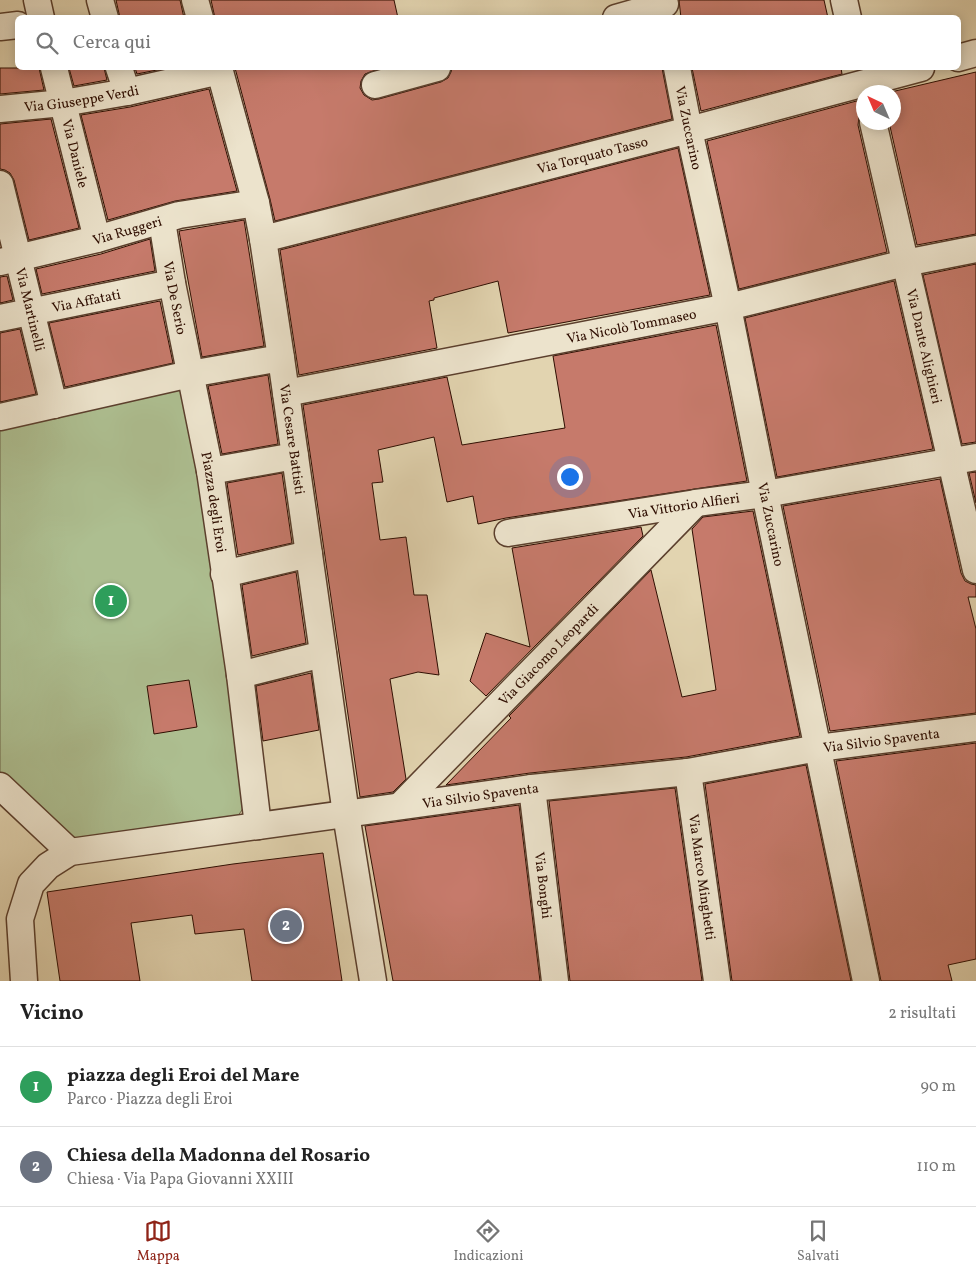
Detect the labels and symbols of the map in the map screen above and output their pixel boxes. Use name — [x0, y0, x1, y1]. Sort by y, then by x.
street label: Via Giuseppe Verdi — [23, 82, 141, 118]
street label: Via Zuccarino — [670, 85, 706, 172]
north arrow — [856, 85, 901, 130]
street label: Via Daniele — [56, 117, 92, 190]
street label: Via Torquato Tasso — [535, 133, 650, 179]
street label: Via Ruggeri — [91, 212, 164, 251]
street label: Via De Serio — [158, 260, 190, 337]
street label: Via Martinelli — [10, 266, 49, 353]
street label: Via Affatati — [50, 286, 123, 318]
street label: Via Dante Alighieri — [901, 287, 945, 406]
street label: Via Nicolò Tommaseo — [565, 305, 698, 349]
street label: Via Cesare Battisti — [274, 383, 308, 496]
street label: Piazza degli Eroi — [195, 450, 230, 554]
your location — [557, 464, 583, 490]
street label: Via Zuccarino — [752, 481, 788, 568]
street label: Via Vittorio Alfieri — [627, 489, 741, 525]
pin: 1 — [95, 582, 127, 620]
street label: Via Giacomo Leopardi — [495, 600, 603, 711]
street label: Via Silvio Spaventa — [822, 725, 941, 758]
street label: Via Silvio Spaventa — [421, 779, 540, 814]
street label: Via Marco Minghetti — [683, 813, 719, 941]
street label: Via Bonghi — [529, 851, 556, 920]
pin: 2 — [270, 907, 302, 945]

